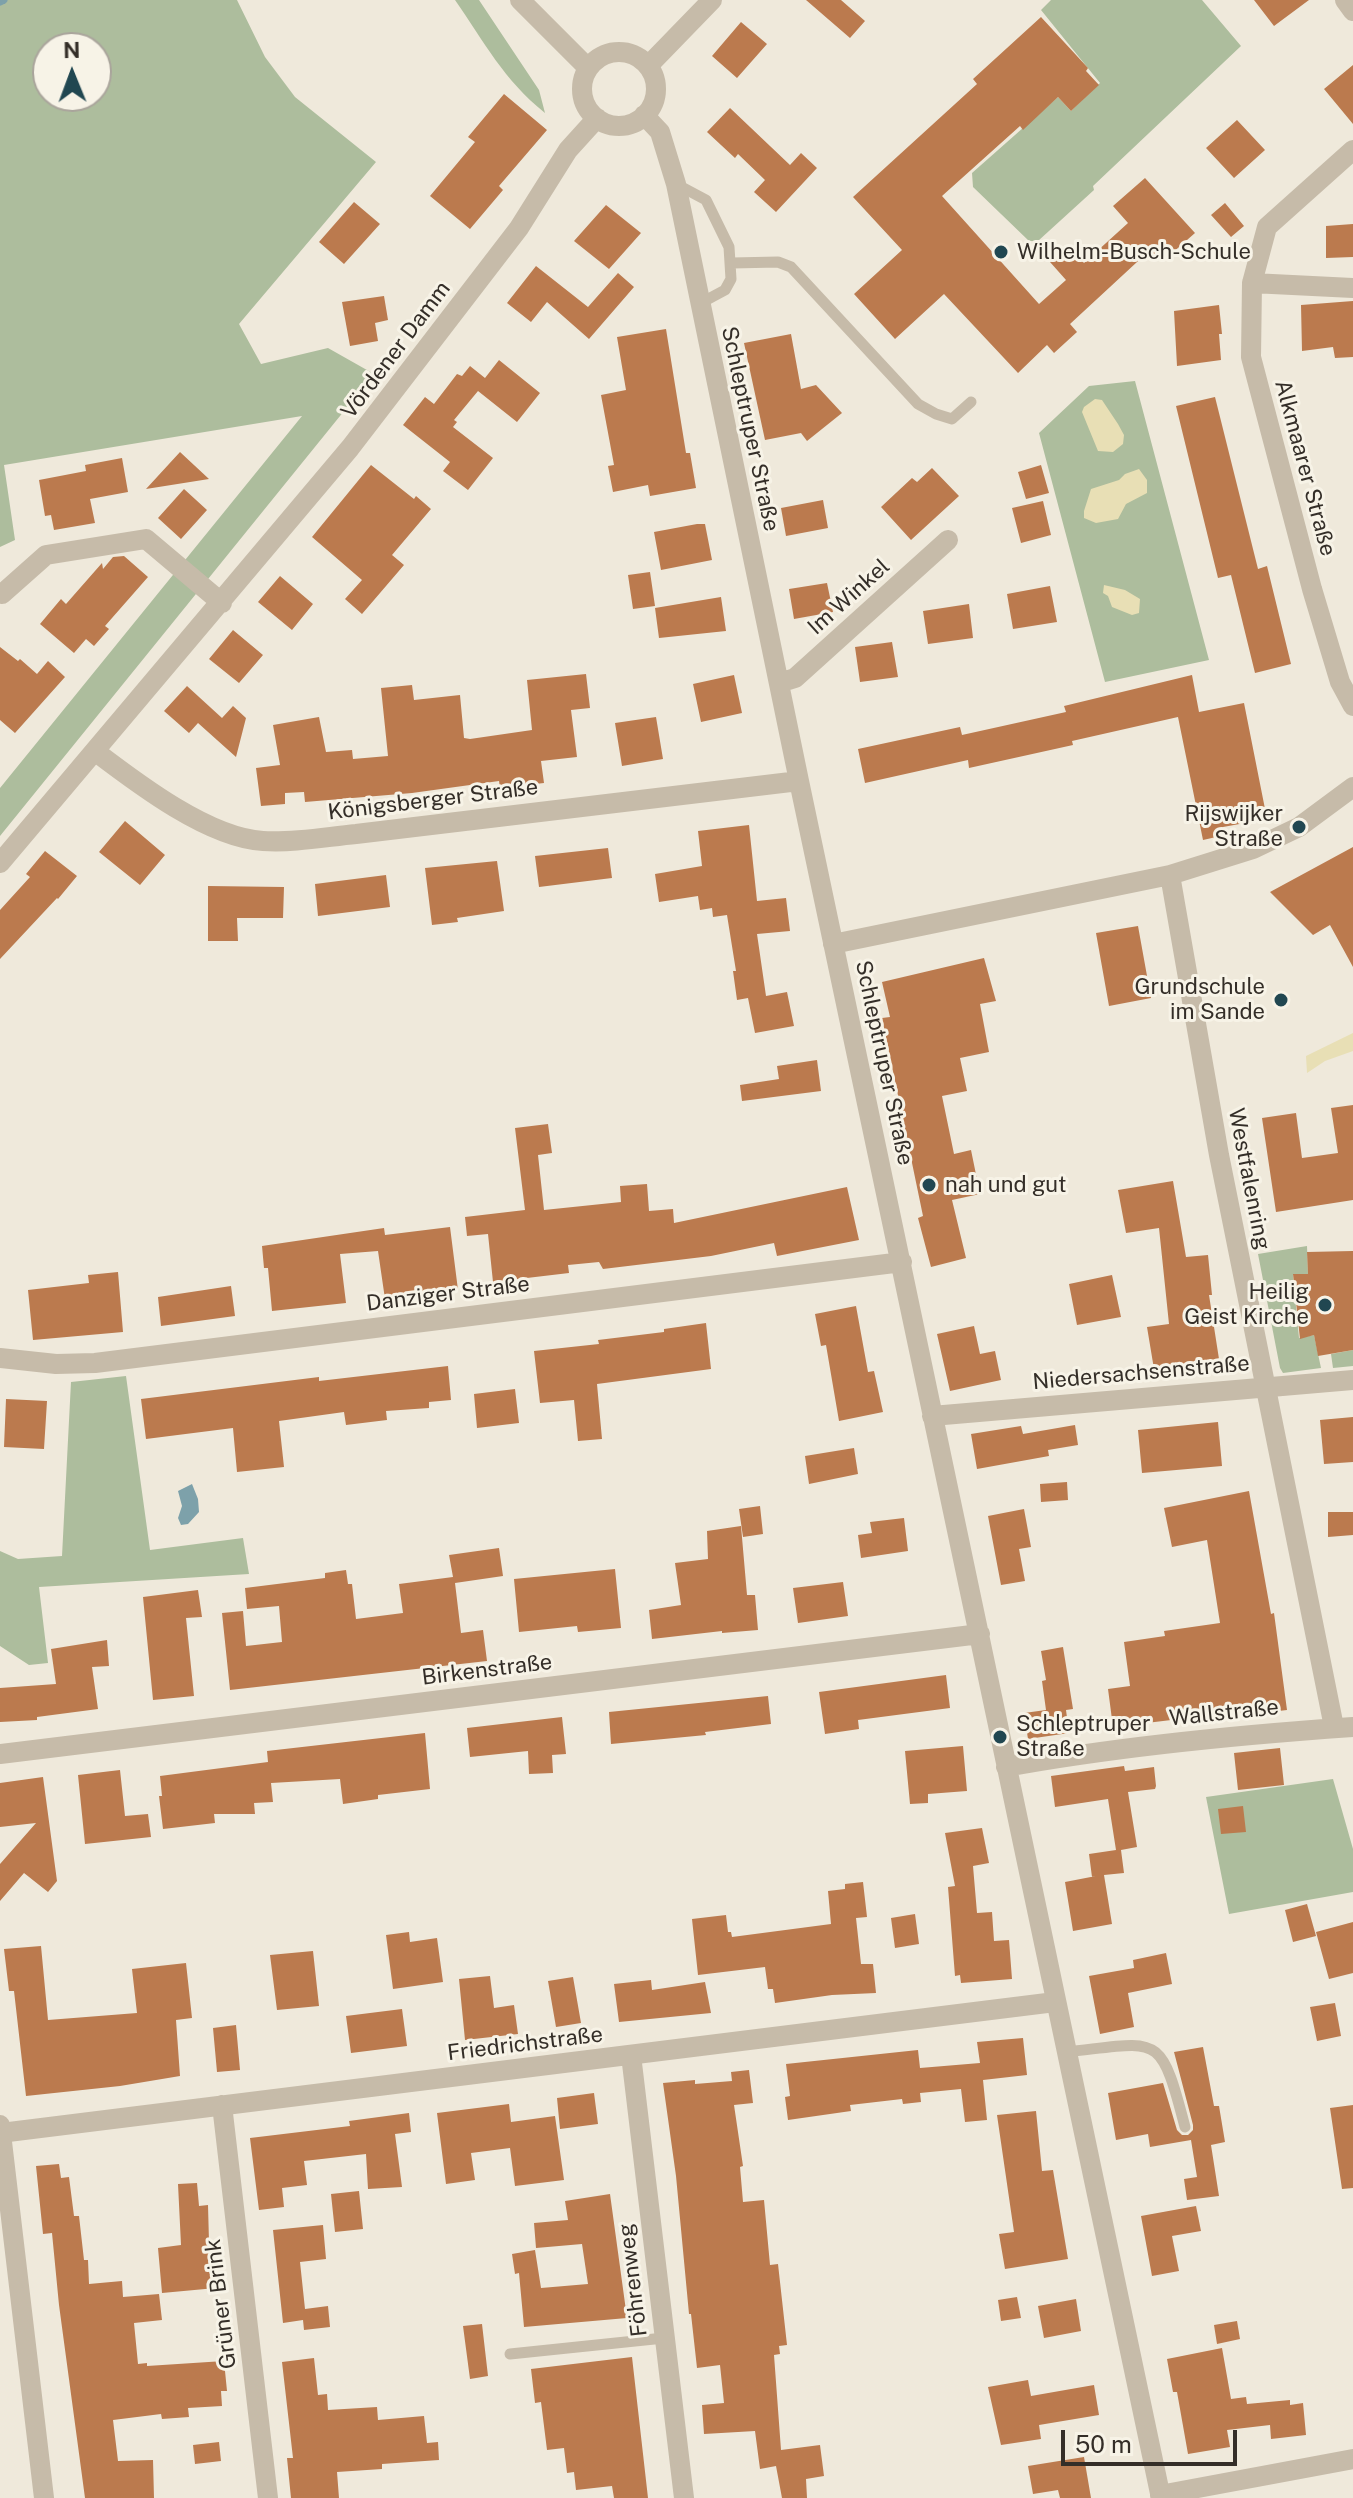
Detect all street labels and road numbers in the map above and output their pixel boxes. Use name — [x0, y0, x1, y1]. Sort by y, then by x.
street label: Vördener Damm — [336, 276, 456, 424]
street label: Schleptruper Straße — [715, 324, 785, 534]
street label: Alkmaarer Straße — [1269, 377, 1341, 559]
street label: Im Winkel — [803, 553, 895, 641]
street label: Königsberger Straße — [326, 774, 540, 826]
street label: Schleptruper Straße — [849, 958, 919, 1168]
street label: Westfalenring — [1222, 1106, 1276, 1252]
street label: Danziger Straße — [365, 1271, 531, 1317]
street label: Niedersachsenstraße — [1031, 1350, 1251, 1396]
street label: Birkenstraße — [420, 1649, 554, 1691]
street label: Wallstraße — [1168, 1694, 1280, 1732]
street label: Friedrichstraße — [446, 2021, 604, 2067]
street label: Föhrenweg — [613, 2222, 653, 2338]
street label: Grüner Brink — [200, 2238, 242, 2370]

